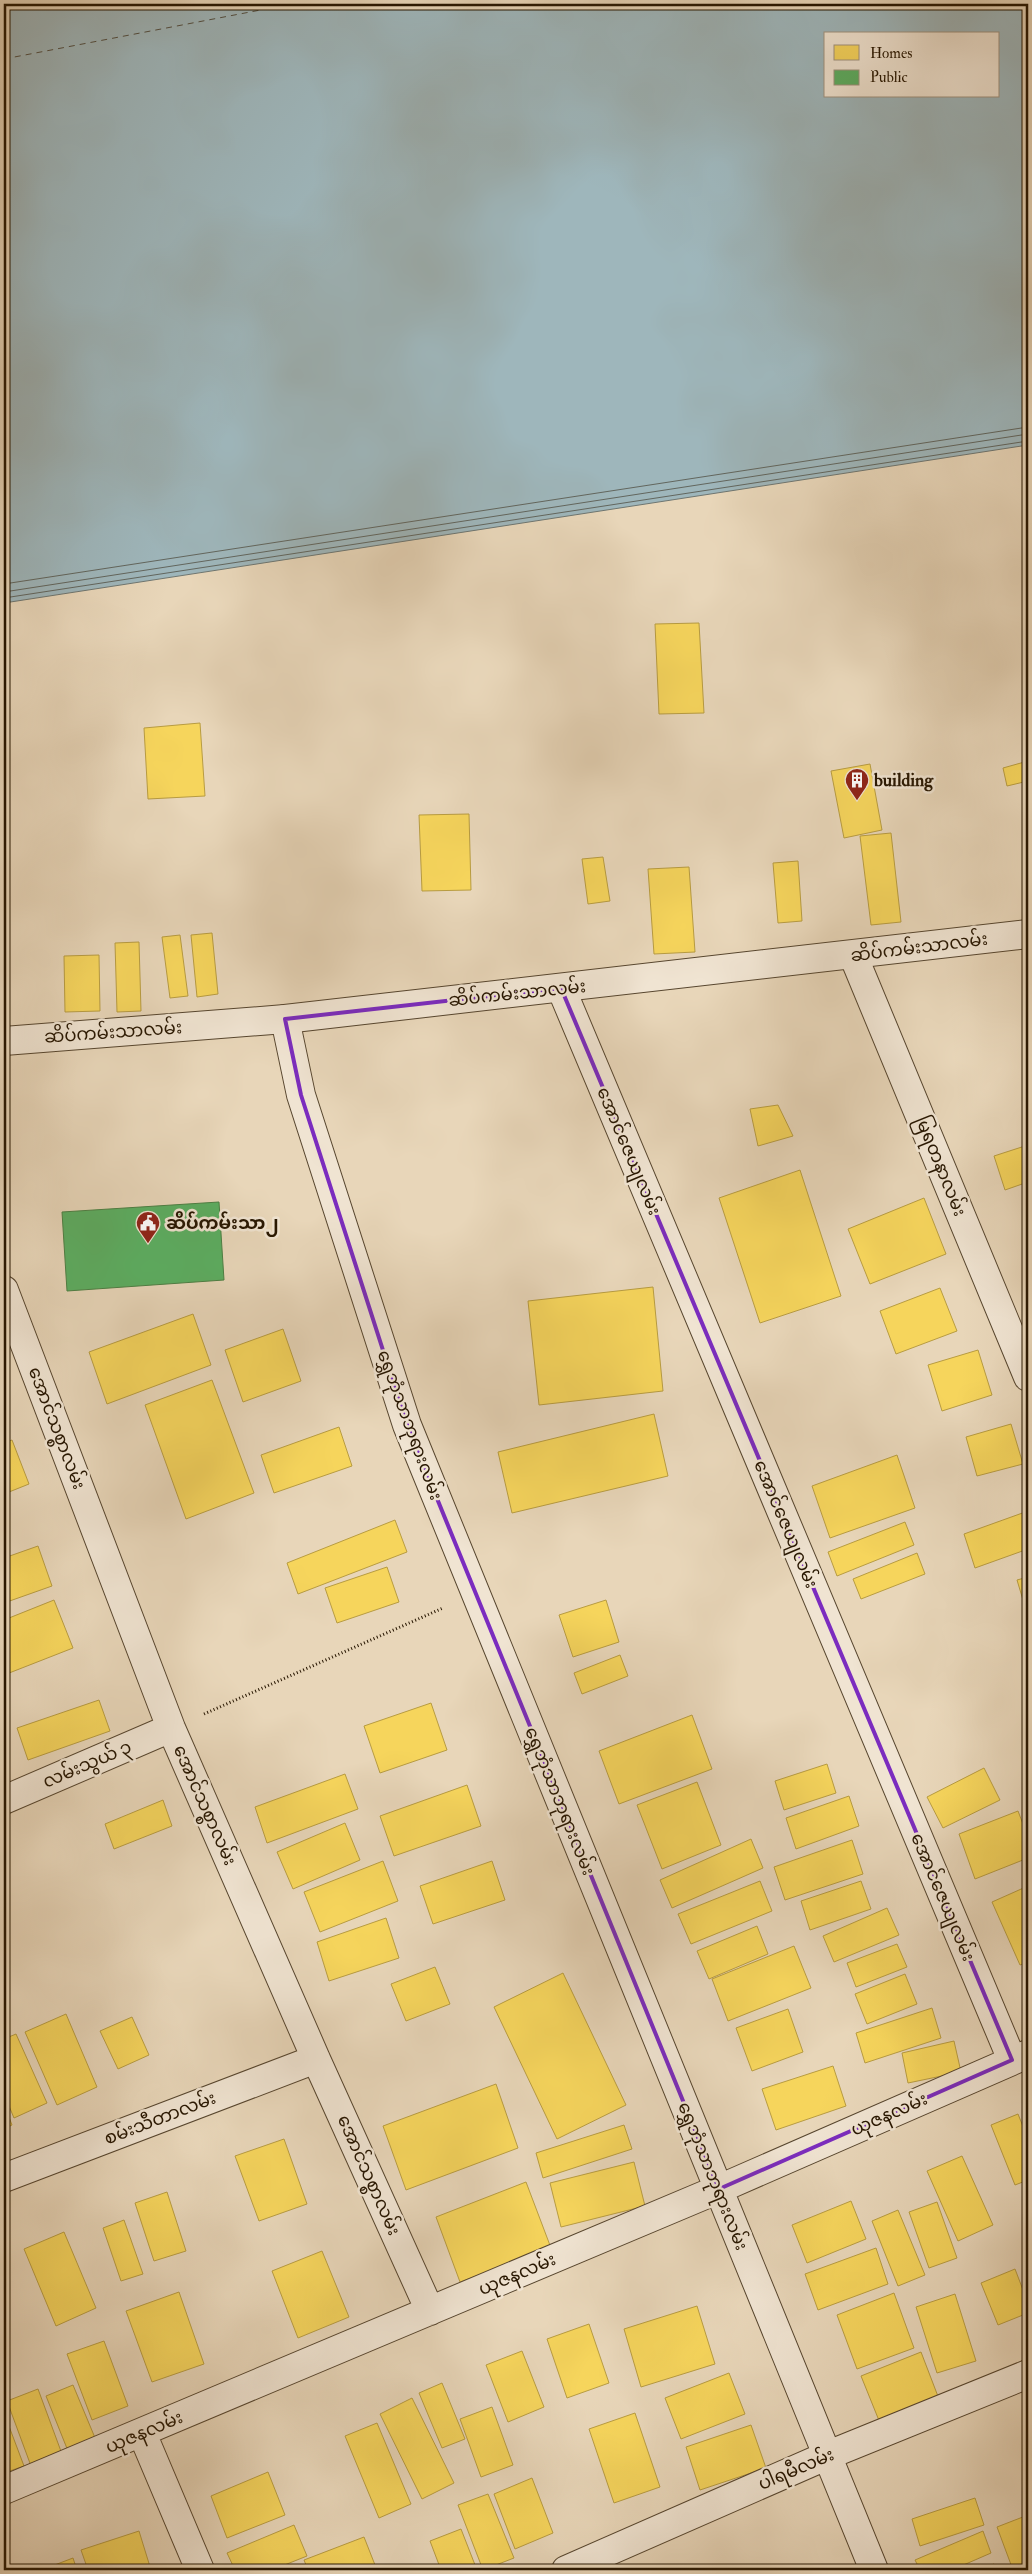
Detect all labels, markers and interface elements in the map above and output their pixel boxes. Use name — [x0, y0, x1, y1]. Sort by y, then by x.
legend — [824, 32, 1000, 98]
text: Homes — [870, 44, 912, 63]
text: Public — [870, 68, 908, 87]
building icon: building — [844, 767, 870, 801]
place label: building — [873, 769, 934, 792]
street label: ဆိပ်ကမ်းသာလမ်း — [849, 925, 989, 967]
street label: ဆိပ်ကမ်းသာလမ်း — [447, 972, 587, 1012]
street label: ဆိပ်ကမ်းသာလမ်း — [43, 1013, 183, 1049]
street label: အောင်ဇေယျလမ်း — [588, 1083, 668, 1220]
street label: မြရတနာလမ်း — [907, 1112, 973, 1221]
public building icon: ဆိပ်ကမ်းသာ၂ — [135, 1210, 161, 1244]
place label: ဆိပ်ကမ်းသာ၂ — [166, 1211, 279, 1237]
street label: ရွှေဘုံသာဘုရားလမ်း — [369, 1346, 449, 1504]
street label: အောင်သစ္စာလမ်း — [19, 1363, 92, 1494]
street label: အောင်ဇေယျလမ်း — [745, 1456, 825, 1593]
street label: ရွှေဘုံသာဘုရားလမ်း — [517, 1723, 602, 1880]
street label: လမ်းသွယ် ၃ — [39, 1734, 136, 1796]
street label: အောင်သစ္စာလမ်း — [165, 1741, 243, 1870]
street label: အောင်ဇေယျလမ်း — [902, 1829, 982, 1966]
street label: စမ်းသီတာလမ်း — [100, 2084, 219, 2150]
street label: ယုဇနလမ်း — [846, 2086, 932, 2144]
street label: ရွှေဘုံသာဘုရားလမ်း — [670, 2098, 755, 2255]
street label: အောင်သစ္စာလမ်း — [329, 2111, 407, 2240]
street label: ယုဇနလမ်း — [474, 2246, 560, 2304]
street label: ယုဇနလမ်း — [101, 2404, 187, 2462]
street label: ပါရမီလမ်း — [754, 2440, 839, 2498]

